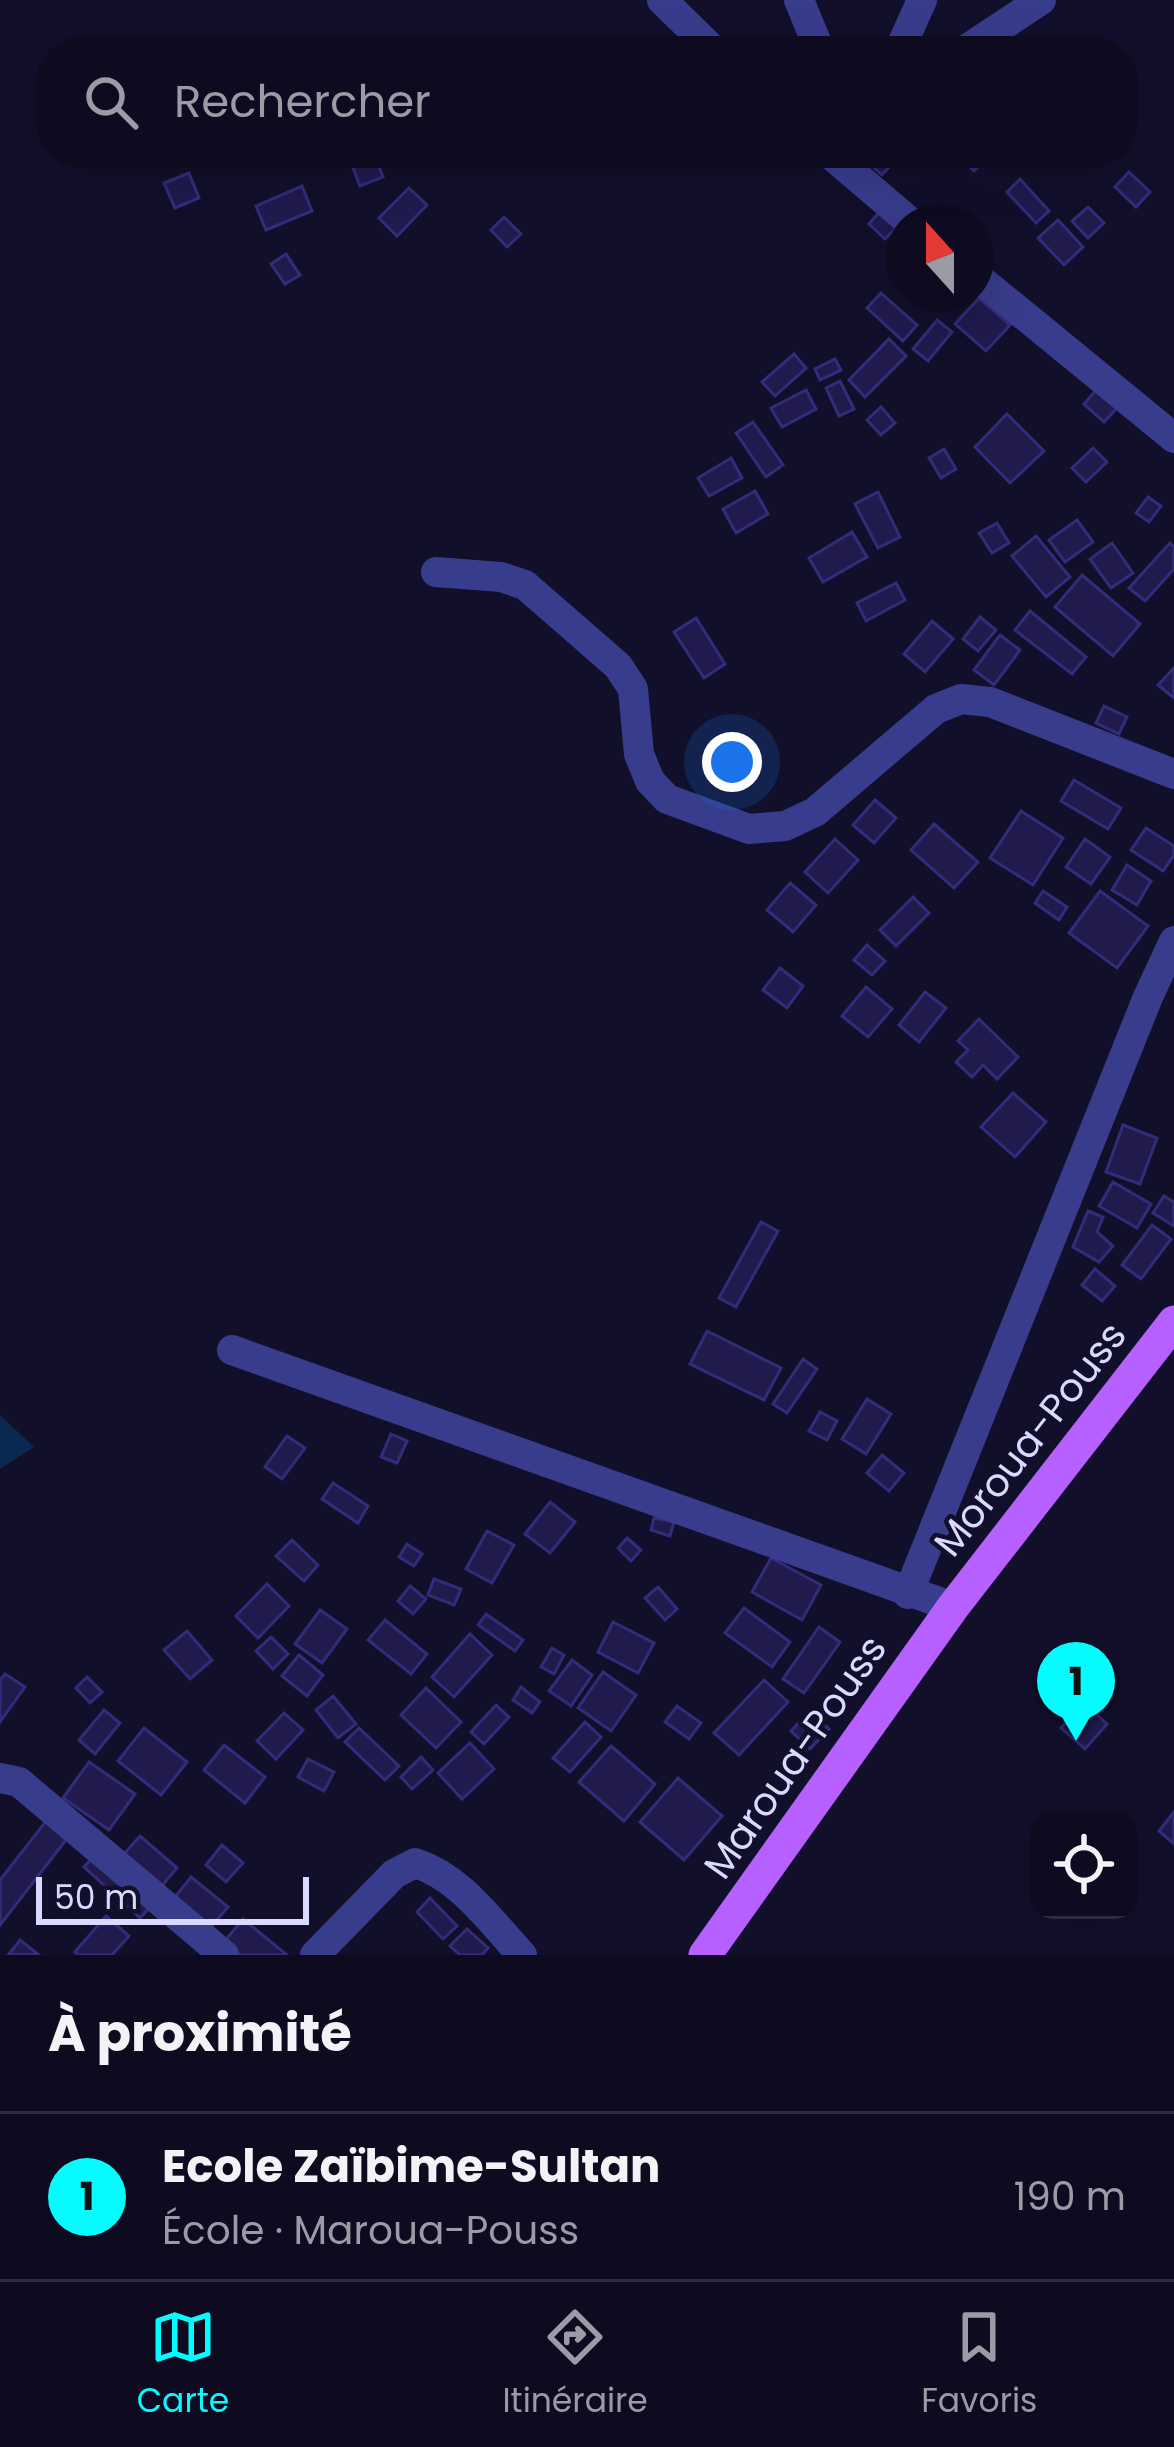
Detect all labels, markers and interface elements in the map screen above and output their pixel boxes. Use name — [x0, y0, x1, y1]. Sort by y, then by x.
search box — [36, 36, 1138, 168]
icon: search — [78, 69, 144, 135]
text: Rechercher — [174, 70, 431, 133]
north arrow — [886, 204, 994, 312]
your location — [702, 732, 762, 792]
street label: Moroua-Pouss — [921, 1310, 1139, 1568]
street label: Maroua-Pouss — [691, 1624, 899, 1890]
pin: 1 — [1037, 1642, 1115, 1741]
map controls — [1030, 1811, 1138, 1919]
button: locate — [1030, 1811, 1138, 1919]
scale bar — [36, 1871, 309, 1924]
text: 50 m — [54, 1874, 138, 1921]
text: À proximité — [48, 1997, 352, 2069]
text: Ecole Zaïbime-Sultan — [162, 2135, 660, 2198]
text: 1 — [80, 2169, 94, 2224]
text: 190 m — [1014, 2169, 1126, 2224]
text: École · Maroua-Pouss — [162, 2203, 579, 2258]
tab: Carte — [137, 2304, 229, 2426]
tab: Itinéraire — [503, 2304, 648, 2426]
tab: Favoris — [921, 2304, 1037, 2426]

